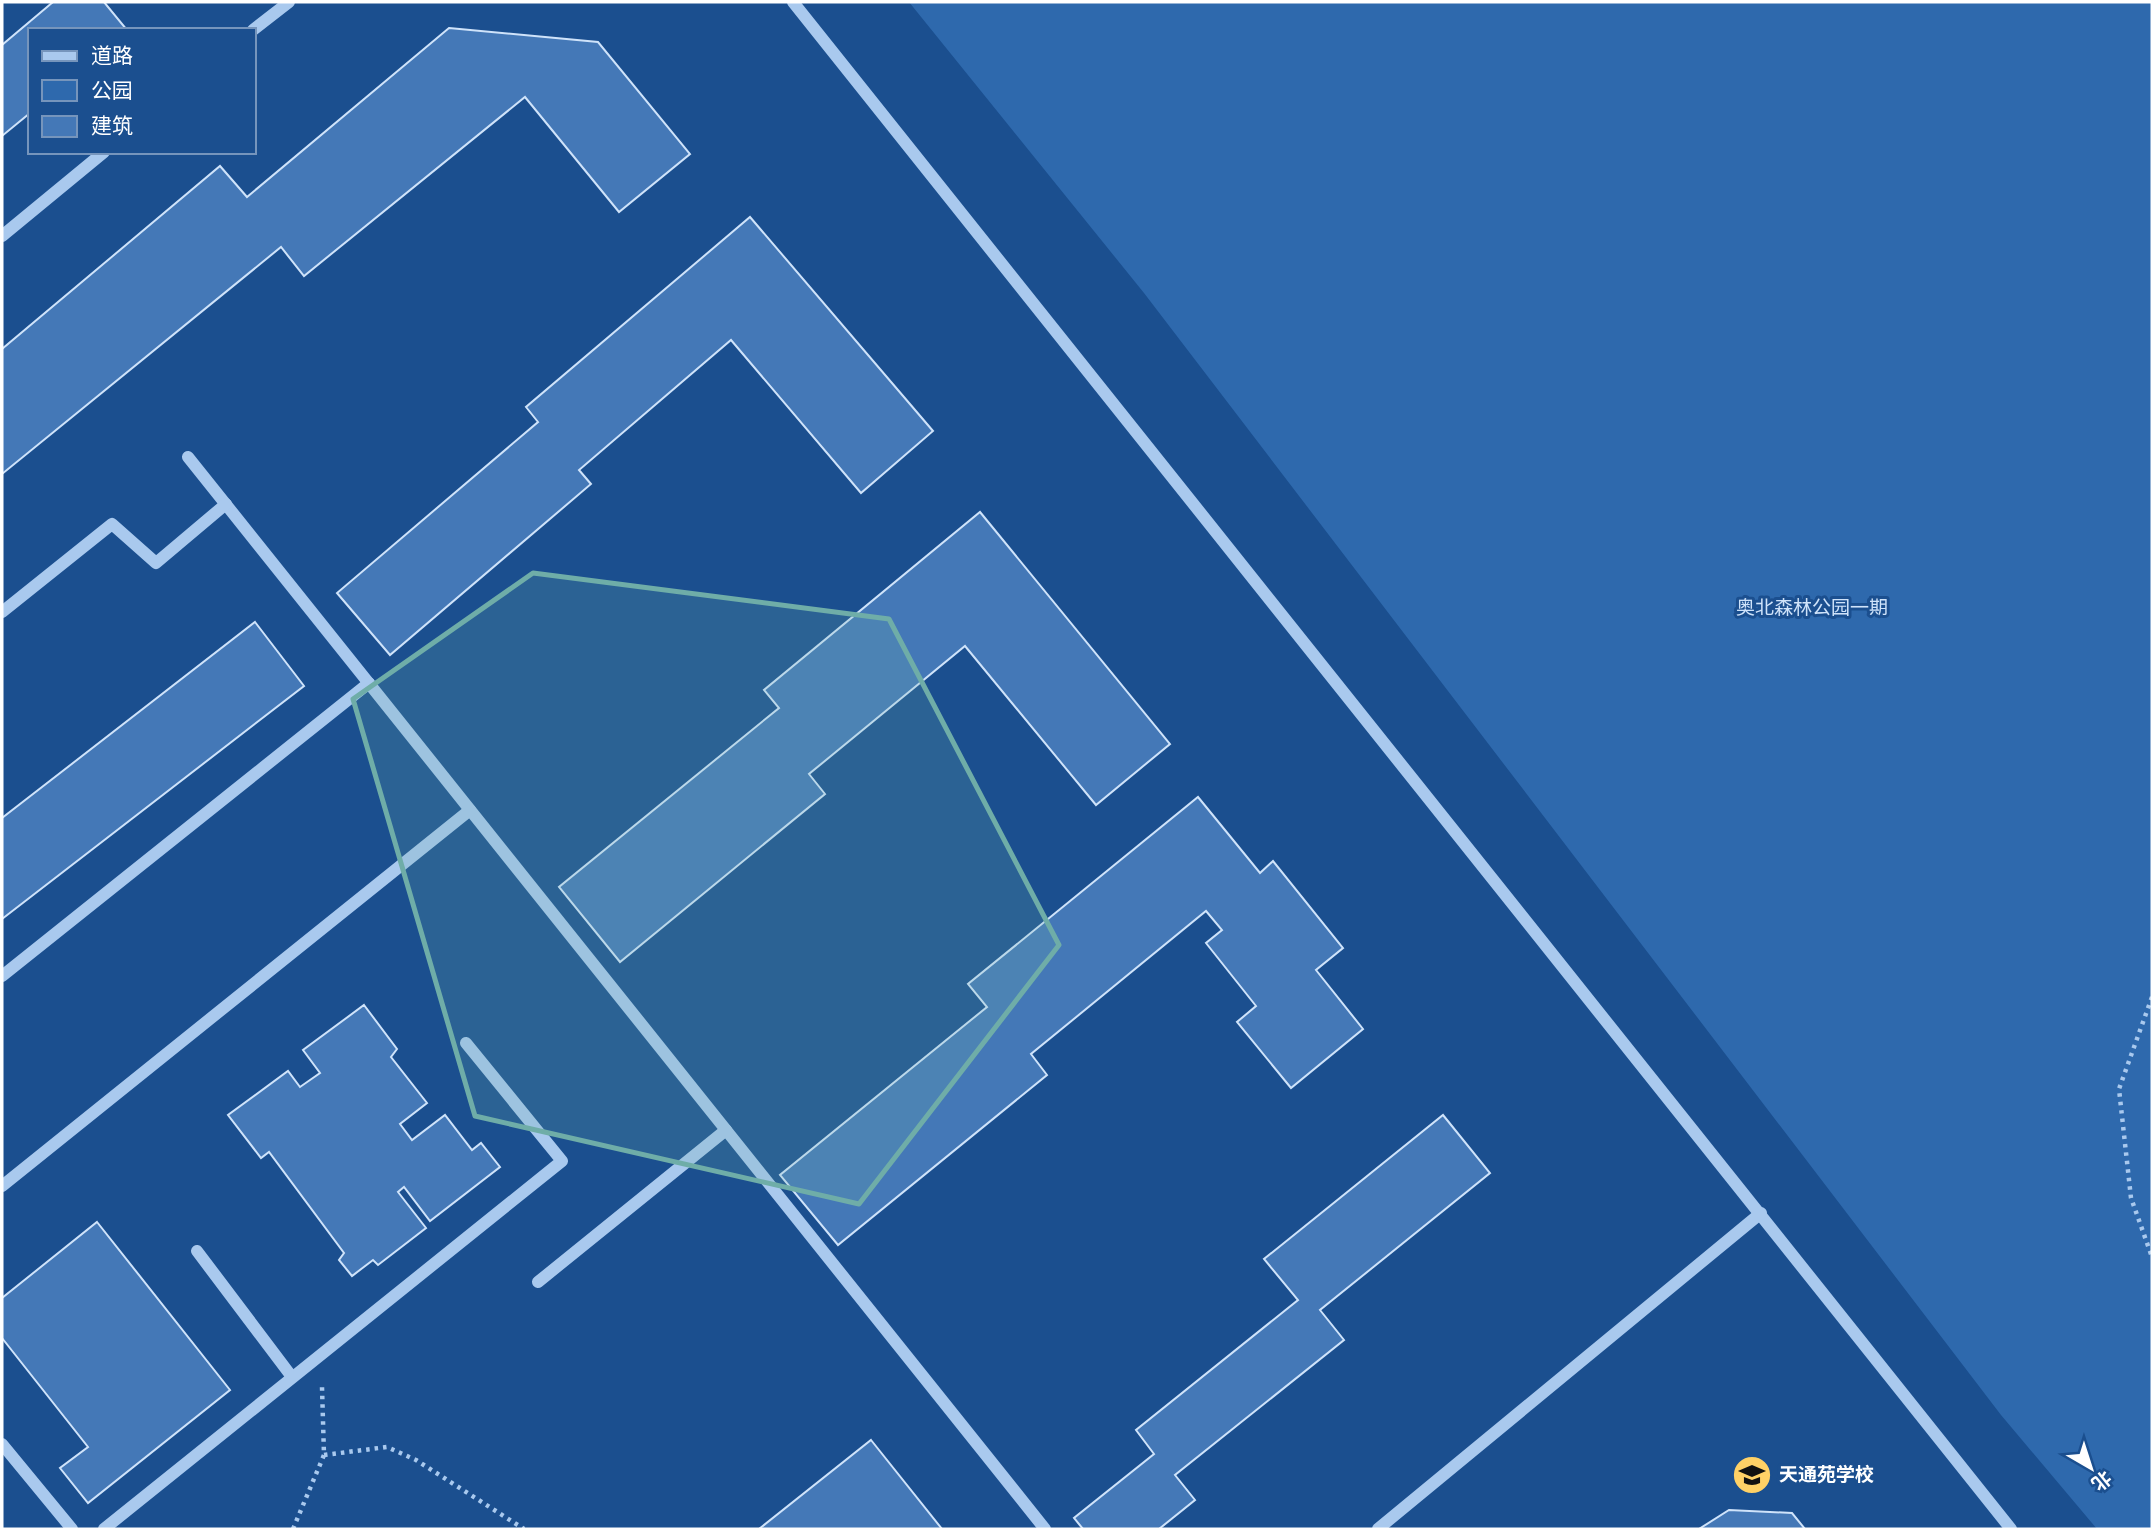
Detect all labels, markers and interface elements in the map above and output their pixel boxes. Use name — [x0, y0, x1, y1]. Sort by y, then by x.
legend — [28, 28, 256, 154]
text: 道路 — [91, 41, 133, 71]
text: 公园 — [91, 76, 133, 106]
text: 建筑 — [91, 111, 133, 141]
park label: 奥北森林公园一期 — [1736, 595, 1888, 622]
north arrow — [2056, 1433, 2126, 1503]
school or university icon: 天通苑学校 — [1731, 1454, 1773, 1496]
place label: 天通苑学校 — [1779, 1462, 1874, 1489]
text: 北 — [2085, 1464, 2117, 1497]

